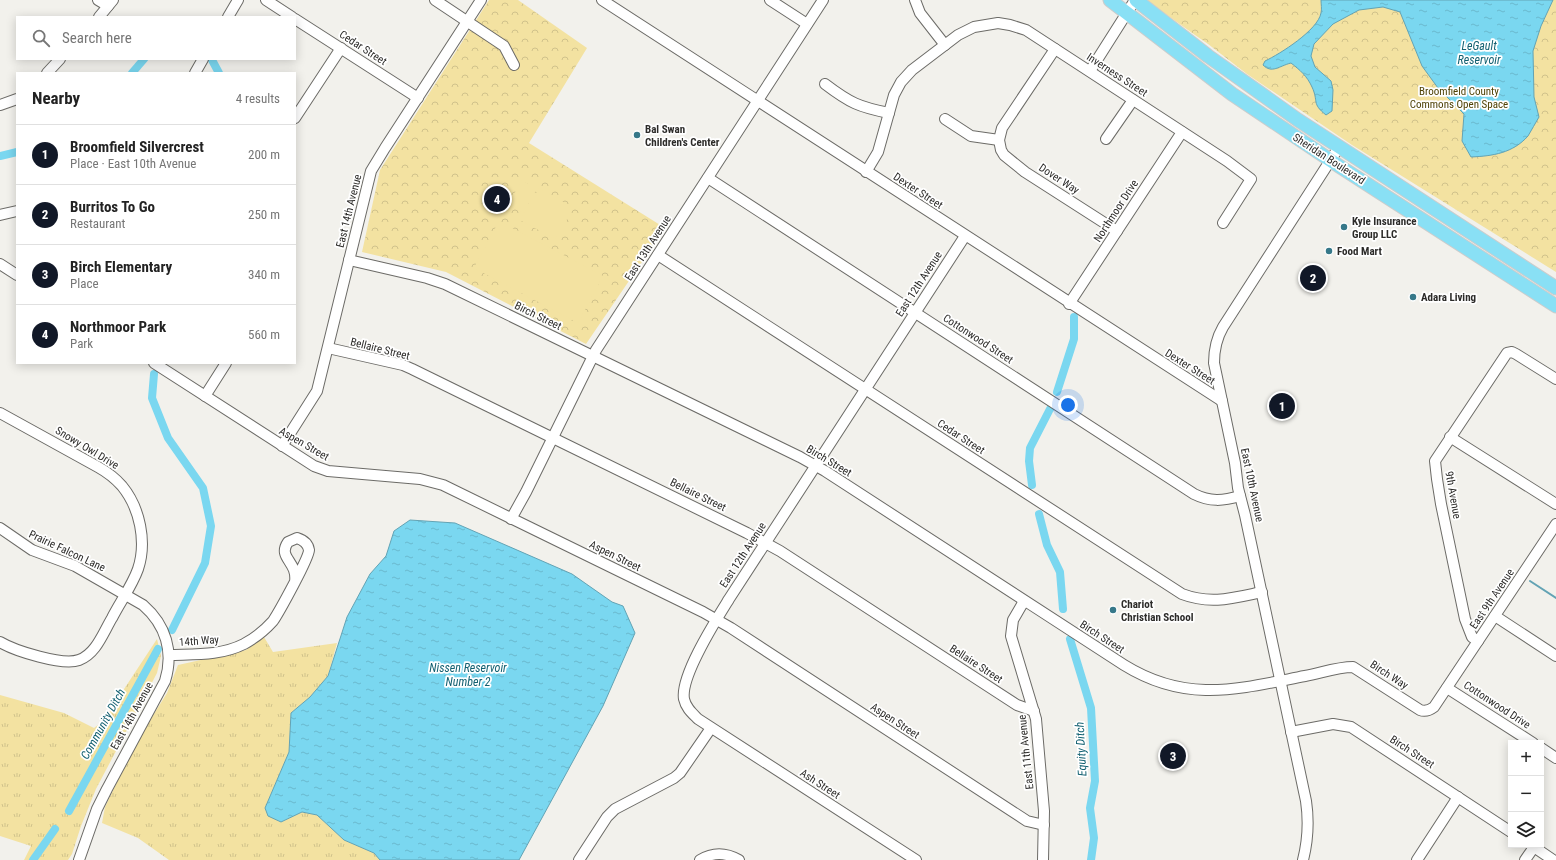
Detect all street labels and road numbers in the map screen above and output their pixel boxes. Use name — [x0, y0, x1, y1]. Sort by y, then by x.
street label: Cedar Street — [337, 28, 389, 68]
street label: Inverness Street — [1084, 50, 1150, 100]
street label: Sheridan Boulevard — [1290, 131, 1368, 187]
street label: Dover Way — [1036, 161, 1082, 197]
street label: Dexter Street — [891, 170, 945, 212]
street label: East 14th Avenue — [334, 173, 364, 249]
street label: Northmoor Drive — [1091, 177, 1141, 245]
street label: East 13th Avenue — [622, 213, 674, 283]
street label: East 12th Avenue — [893, 249, 945, 319]
street label: Birch Street — [512, 299, 564, 333]
street label: Cottonwood Street — [941, 311, 1015, 367]
street label: Bellaire Street — [349, 335, 411, 363]
street label: Dexter Street — [1163, 347, 1217, 387]
street label: Cedar Street — [935, 417, 987, 457]
street label: Snowy Owl Drive — [53, 424, 121, 472]
street label: Aspen Street — [277, 424, 331, 464]
street label: Birch Street — [804, 442, 854, 480]
street label: East 10th Avenue — [1238, 447, 1266, 523]
street label: 9th Avenue — [1442, 470, 1464, 520]
street label: Bellaire Street — [668, 476, 728, 514]
street label: East 12th Avenue — [717, 520, 769, 590]
street label: Prairie Falcon Lane — [27, 528, 107, 574]
street label: Aspen Street — [587, 538, 643, 574]
street label: East 9th Avenue — [1467, 566, 1517, 632]
street label: Birch Street — [1077, 618, 1127, 656]
street label: 14th Way — [179, 633, 220, 649]
street label: Bellaire Street — [947, 642, 1005, 686]
street label: Birch Way — [1368, 658, 1411, 692]
street label: Cottonwood Drive — [1461, 679, 1533, 731]
street label: East 14th Avenue — [108, 680, 156, 752]
street label: Aspen Street — [868, 700, 922, 742]
street label: East 11th Avenue — [1016, 714, 1036, 790]
street label: Birch Street — [1387, 733, 1437, 771]
street label: Ash Street — [798, 766, 842, 802]

